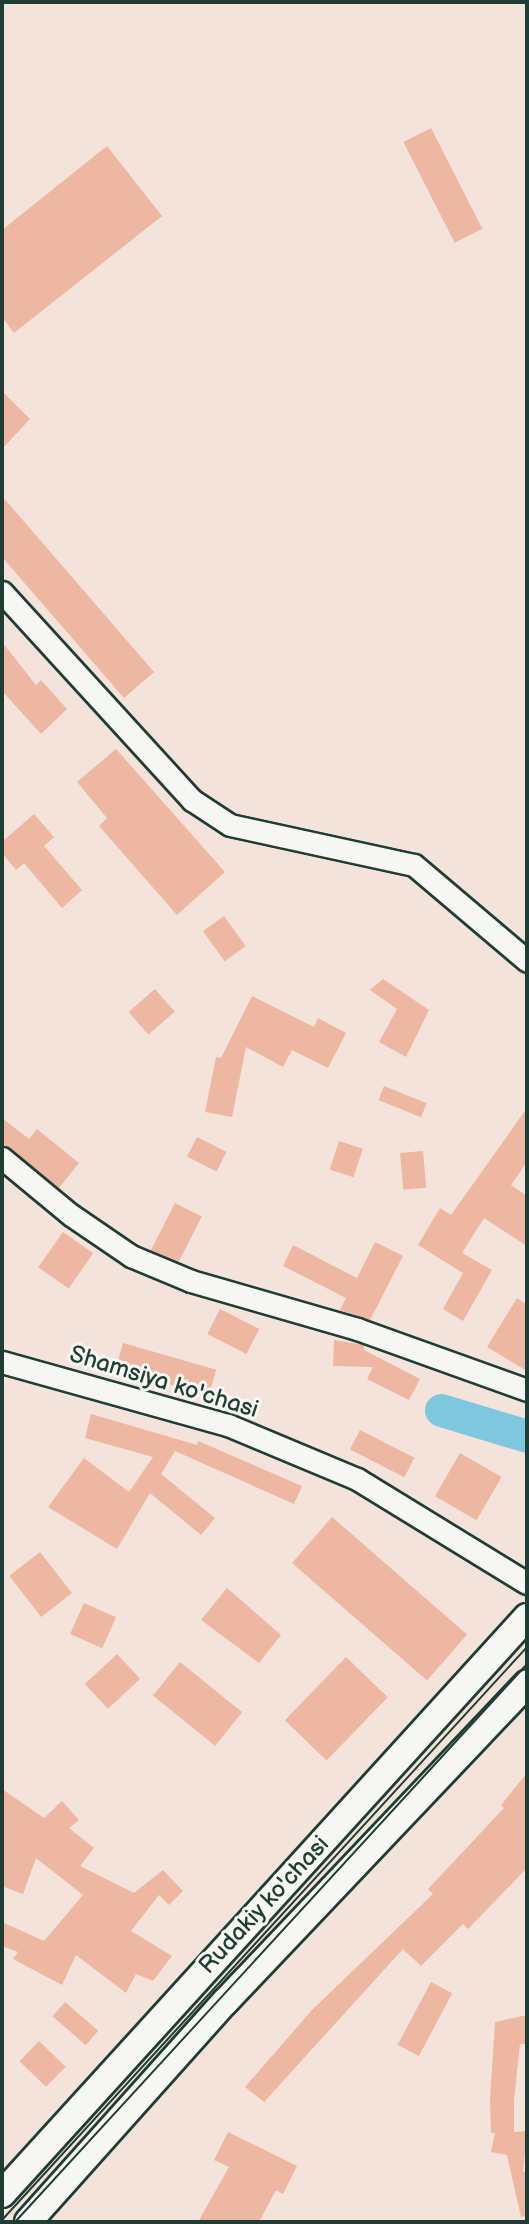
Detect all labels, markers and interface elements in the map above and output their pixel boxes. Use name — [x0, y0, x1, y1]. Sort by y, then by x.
street label: Shamsiya ko'chasi — [66, 1340, 262, 1424]
street label: Rudakiy ko'chasi — [192, 1830, 336, 1980]

